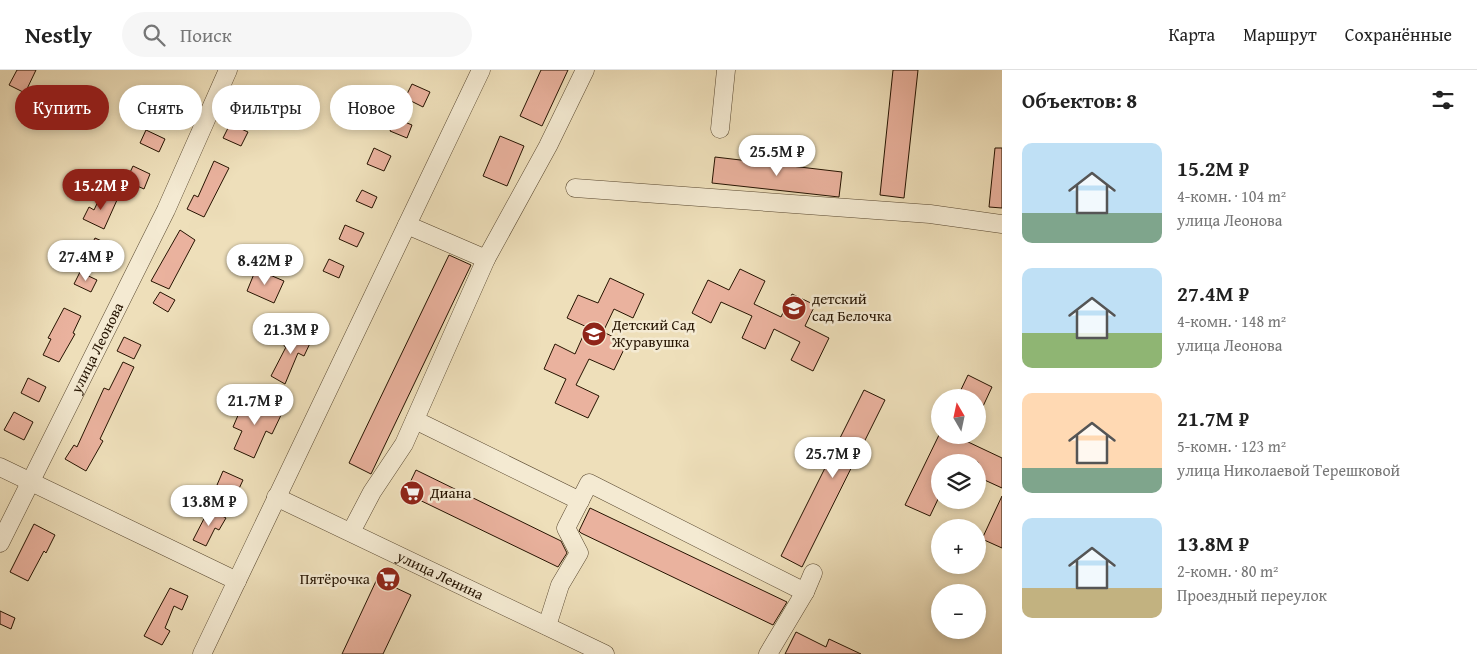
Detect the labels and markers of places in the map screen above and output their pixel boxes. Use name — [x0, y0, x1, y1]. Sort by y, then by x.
pin: 25.5M ₽ — [731, 134, 823, 177]
pin: 15.2M ₽ — [55, 168, 147, 211]
pin: 27.4M ₽ — [40, 240, 132, 282]
pin: 8.42M ₽ — [219, 244, 311, 286]
place label: детский сад Белочка — [812, 288, 893, 326]
school or university icon: детский сад Белочка — [781, 295, 807, 321]
pin: 21.3M ₽ — [245, 312, 337, 355]
place label: Детский Сад Журавушка — [611, 314, 695, 352]
school or university icon: Детский Сад Журавушка — [581, 321, 607, 347]
pin: 21.7M ₽ — [209, 384, 301, 426]
pin: 25.7M ₽ — [787, 436, 879, 479]
supermarket icon: Диана — [399, 480, 425, 506]
place label: Диана — [429, 482, 472, 503]
pin: 13.8M ₽ — [163, 484, 255, 527]
supermarket icon: Пятёрочка — [375, 566, 401, 592]
place label: Пятёрочка — [300, 568, 371, 589]

